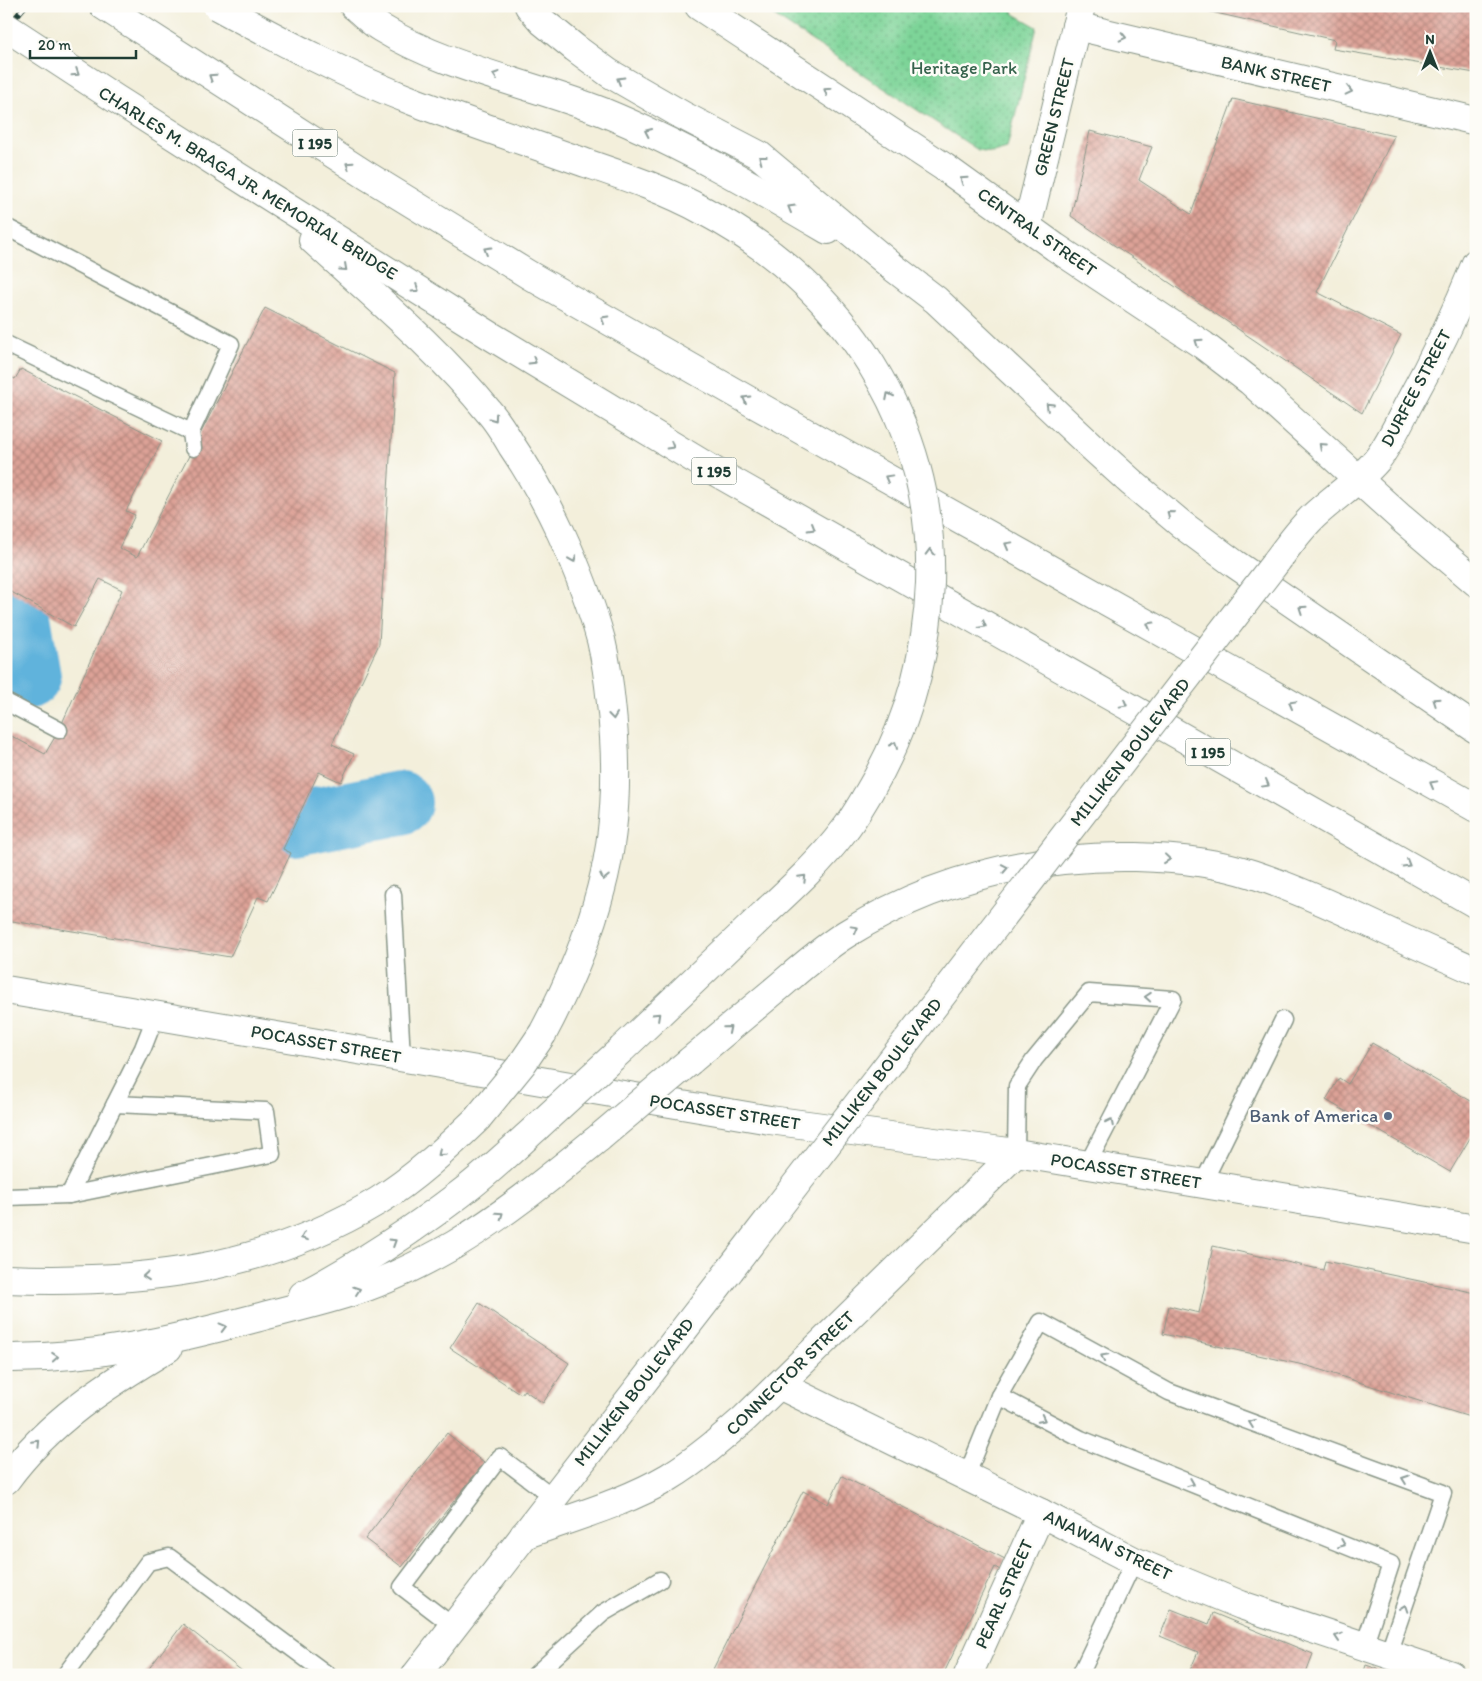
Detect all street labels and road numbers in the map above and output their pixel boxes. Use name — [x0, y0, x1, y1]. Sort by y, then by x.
street label: BANK STREET — [1219, 51, 1333, 97]
street label: GREEN STREET — [1029, 56, 1079, 178]
street label: CHARLES M. BRAGA JR. MEMORIAL BRIDGE — [94, 81, 402, 285]
road number: I 195 — [292, 130, 338, 156]
street label: CENTRAL STREET — [973, 183, 1101, 281]
street label: DURFEE STREET — [1376, 326, 1456, 450]
road number: I 195 — [692, 458, 736, 484]
street label: MILLIKEN BOULEVARD — [1065, 673, 1195, 831]
road number: I 195 — [1186, 739, 1230, 766]
street label: MILLIKEN BOULEVARD — [817, 993, 947, 1151]
street label: POCASSET STREET — [249, 1020, 403, 1068]
street label: POCASSET STREET — [648, 1089, 802, 1135]
street label: POCASSET STREET — [1049, 1148, 1203, 1194]
street label: CONNECTOR STREET — [721, 1306, 859, 1440]
street label: MILLIKEN BOULEVARD — [569, 1313, 699, 1471]
street label: ANAWAN STREET — [1040, 1504, 1176, 1586]
street label: PEARL STREET — [970, 1536, 1038, 1652]

